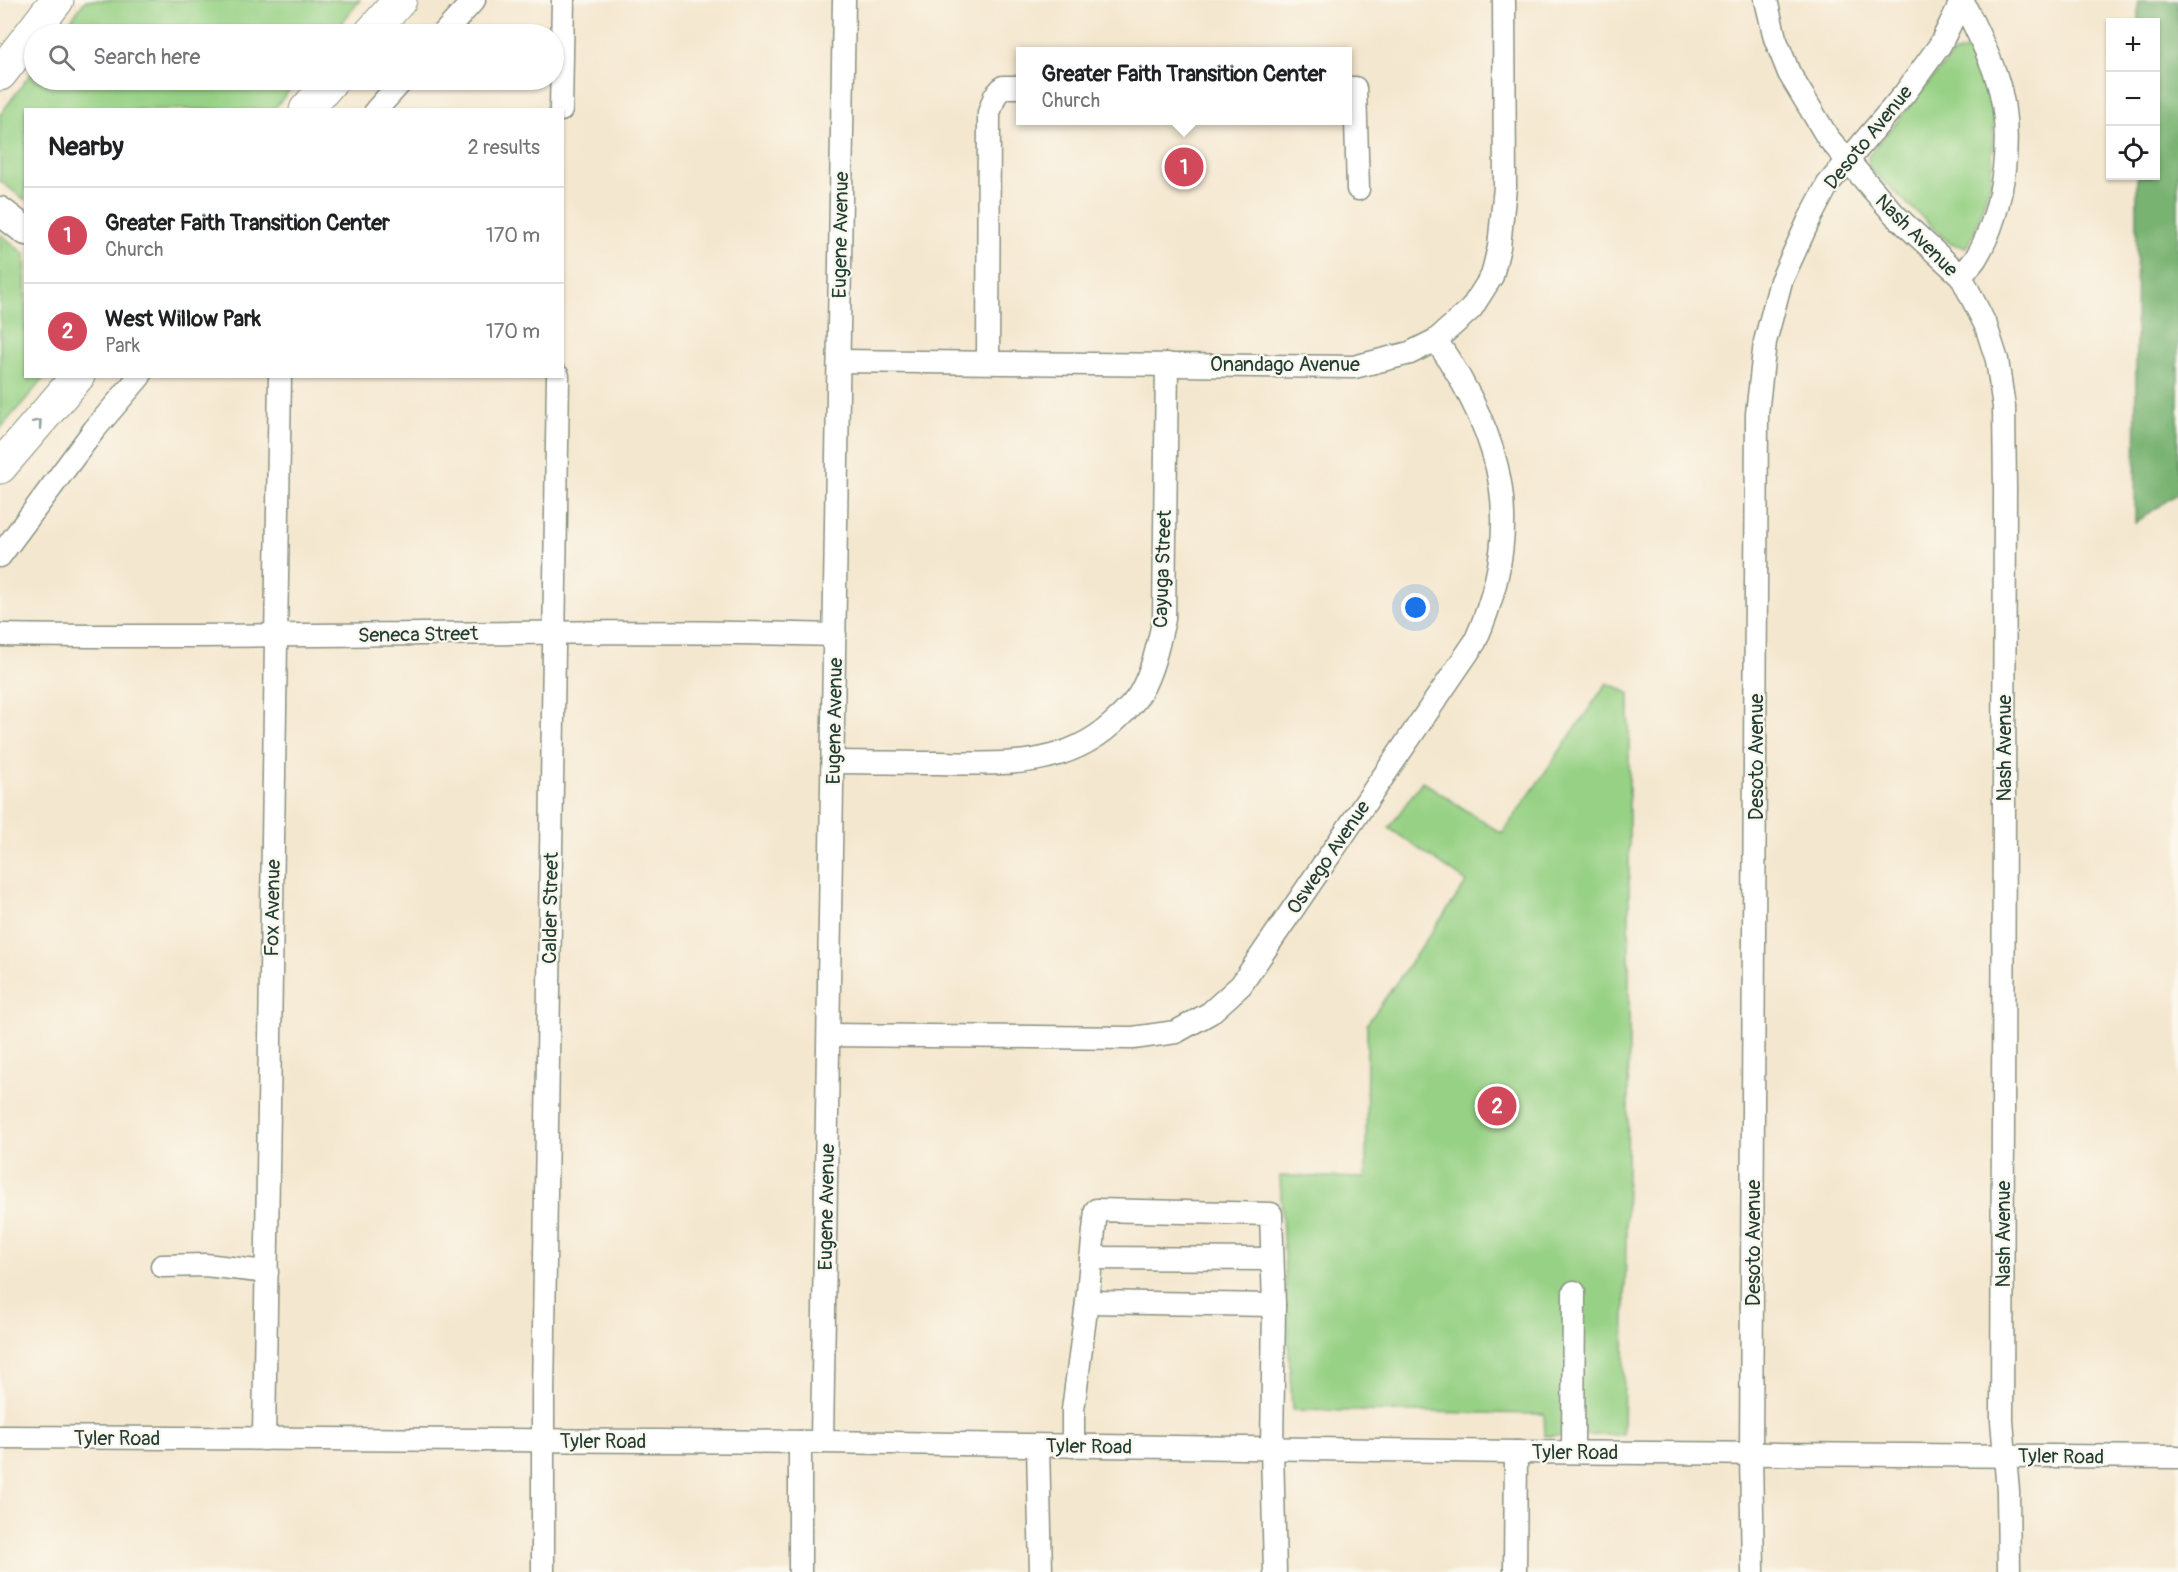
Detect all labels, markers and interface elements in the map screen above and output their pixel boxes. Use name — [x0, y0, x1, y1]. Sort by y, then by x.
map controls — [2106, 18, 2160, 180]
button: + — [2106, 18, 2160, 72]
search box — [24, 24, 564, 90]
icon: search — [45, 41, 78, 74]
text: Search here — [93, 43, 200, 71]
popup — [1016, 47, 1352, 125]
text: Greater Faith Transition Center — [1042, 60, 1326, 88]
button: − — [2106, 72, 2160, 126]
street label: Desoto Avenue — [1819, 80, 1918, 194]
text: Church — [1042, 88, 1100, 113]
button: locate — [2106, 126, 2160, 180]
text: Nearby — [48, 131, 124, 163]
text: 2 results — [468, 135, 540, 160]
pin: 1 — [1164, 144, 1204, 190]
street label: Eugene Avenue — [827, 171, 854, 299]
street label: Nash Avenue — [1870, 189, 1963, 282]
text: Greater Faith Transition Center — [105, 209, 390, 237]
text: 1 — [64, 223, 71, 248]
text: 170 m — [486, 223, 540, 248]
text: Church — [105, 237, 163, 262]
text: West Willow Park — [105, 305, 261, 333]
text: 2 — [62, 319, 73, 344]
text: 170 m — [486, 319, 540, 344]
text: Park — [105, 333, 140, 358]
street label: Onandago Avenue — [1210, 352, 1360, 377]
one-way arrow — [31, 419, 42, 429]
street label: Cayuga Street — [1148, 509, 1177, 629]
your location — [1401, 593, 1430, 622]
street label: Seneca Street — [358, 621, 479, 648]
street label: Eugene Avenue — [821, 657, 848, 785]
street label: Desoto Avenue — [1744, 694, 1769, 820]
street label: Nash Avenue — [1992, 694, 2017, 801]
street label: Oswego Avenue — [1281, 796, 1376, 919]
street label: Calder Street — [537, 851, 564, 964]
street label: Fox Avenue — [259, 859, 286, 957]
pin: 2 — [1478, 1084, 1516, 1128]
street label: Eugene Avenue — [813, 1143, 840, 1271]
street label: Desoto Avenue — [1741, 1180, 1766, 1306]
street label: Nash Avenue — [1991, 1180, 2016, 1287]
street label: Tyler Road — [74, 1426, 160, 1451]
street label: Tyler Road — [560, 1429, 646, 1454]
street label: Tyler Road — [1045, 1433, 1132, 1460]
street label: Tyler Road — [1532, 1440, 1618, 1465]
street label: Tyler Road — [2017, 1443, 2104, 1470]

